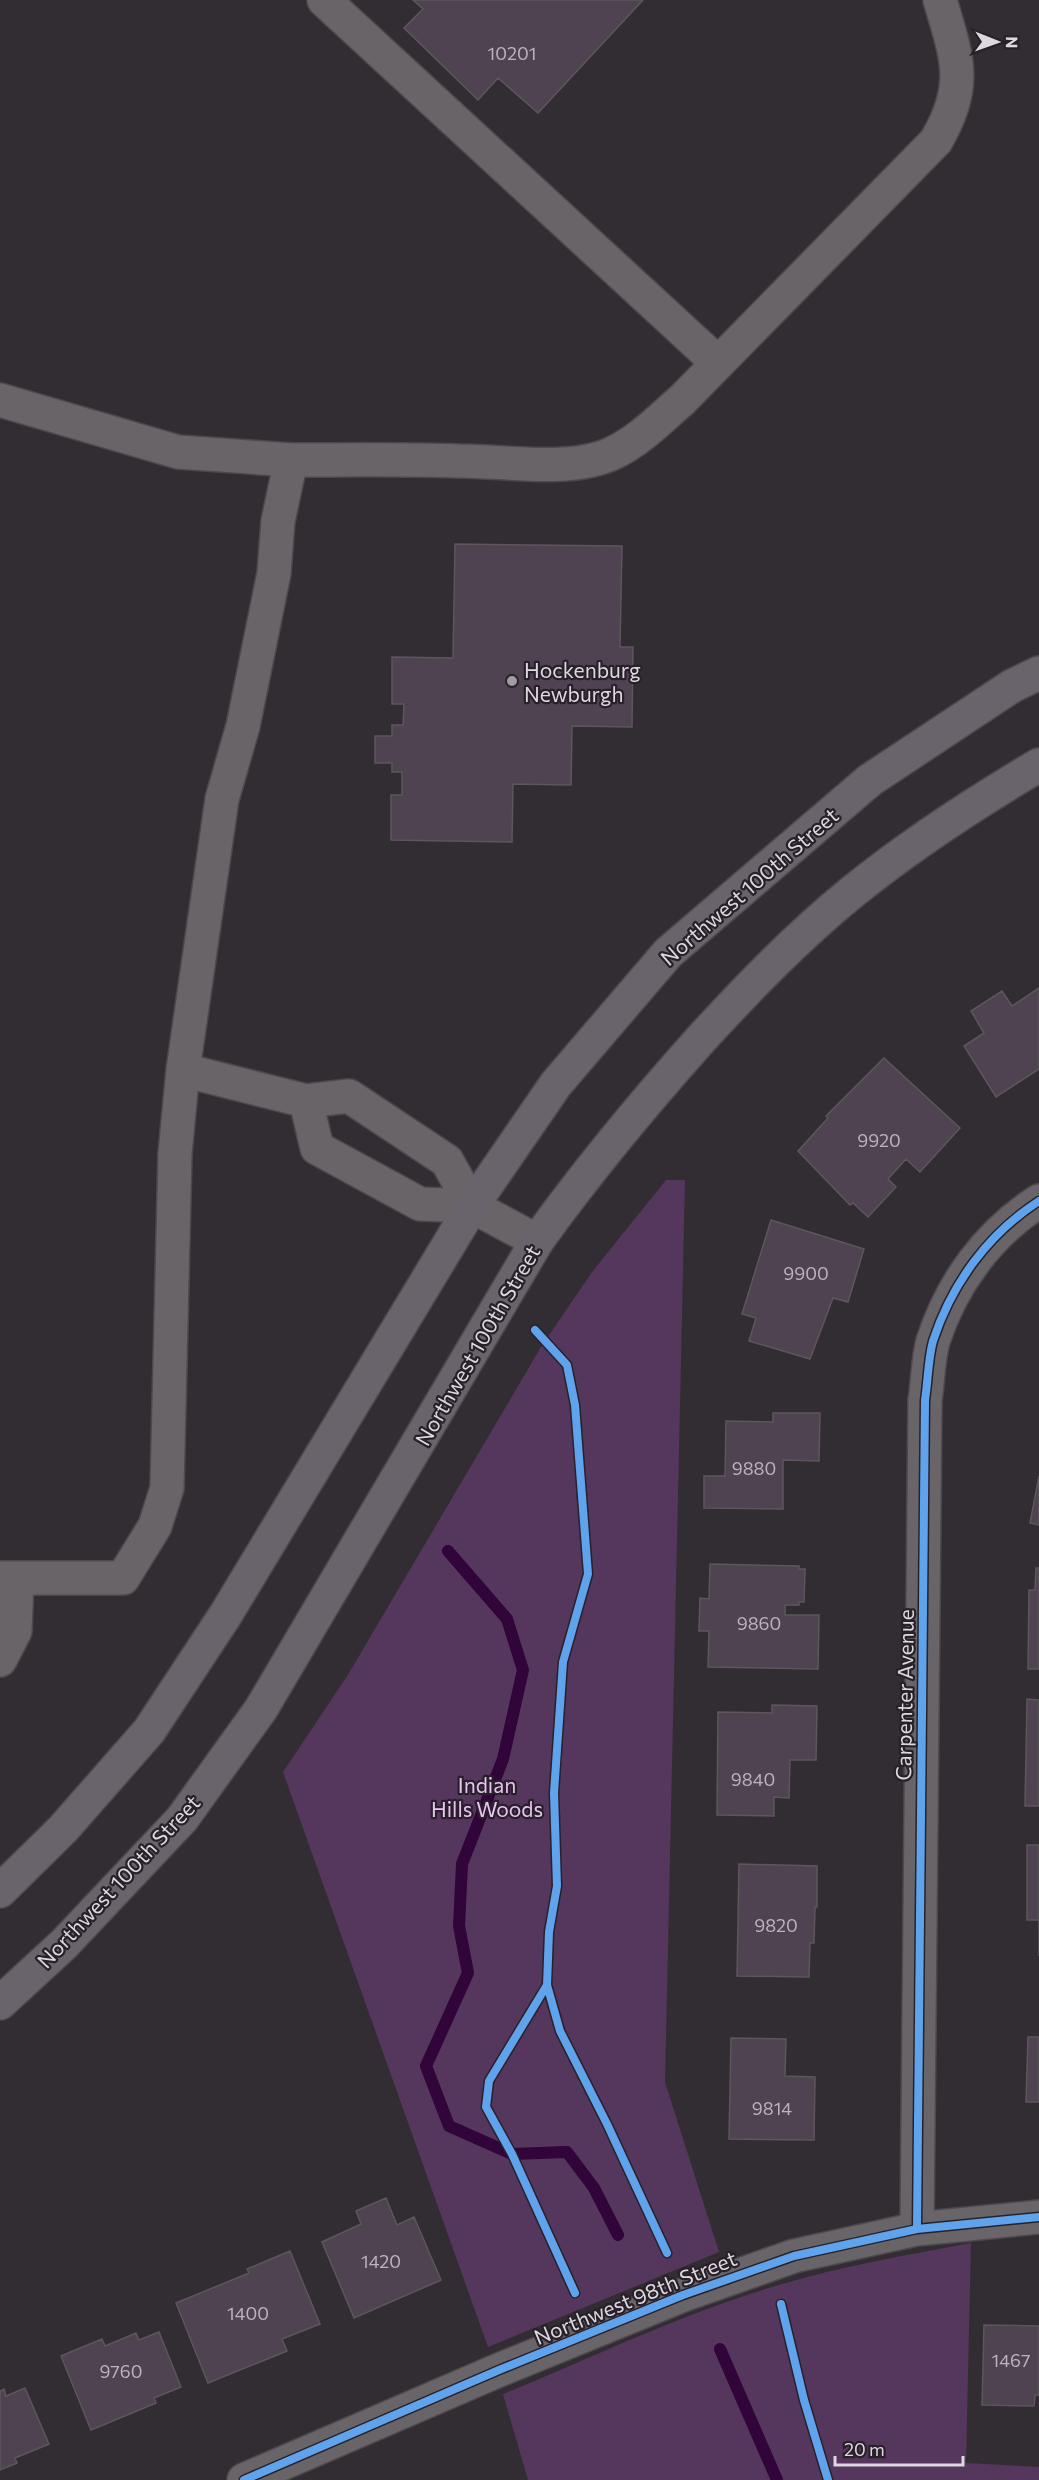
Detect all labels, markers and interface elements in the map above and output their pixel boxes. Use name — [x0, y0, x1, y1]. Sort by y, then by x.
north arrow — [967, 12, 1027, 72]
text: N — [1003, 36, 1022, 48]
house number: 10201 — [488, 42, 536, 64]
place label: Hockenburg Newburgh — [524, 657, 641, 706]
marker: Hockenburg Newburgh — [505, 674, 519, 688]
street label: Northwest 100th Street — [655, 802, 843, 970]
house number: 9920 — [857, 1129, 901, 1151]
street label: Northwest 100th Street — [409, 1240, 545, 1450]
house number: 9900 — [783, 1262, 829, 1284]
house number: 9880 — [732, 1457, 776, 1479]
street label: Carpenter Avenue — [890, 1609, 918, 1781]
house number: 9860 — [737, 1612, 781, 1634]
house number: 9840 — [731, 1768, 775, 1790]
park label: Indian Hills Woods — [431, 1772, 543, 1821]
street label: Northwest 100th Street — [31, 1789, 205, 1973]
house number: 9820 — [754, 1914, 798, 1936]
house number: 9814 — [752, 2097, 792, 2119]
street label: Northwest 98th Street — [530, 2245, 740, 2349]
house number: 1420 — [361, 2250, 401, 2272]
house number: 1400 — [227, 2302, 269, 2324]
house number: 1467 — [992, 2349, 1030, 2371]
house number: 9760 — [100, 2360, 142, 2382]
scale bar — [835, 2429, 962, 2467]
text: 20 m — [844, 2438, 885, 2460]

